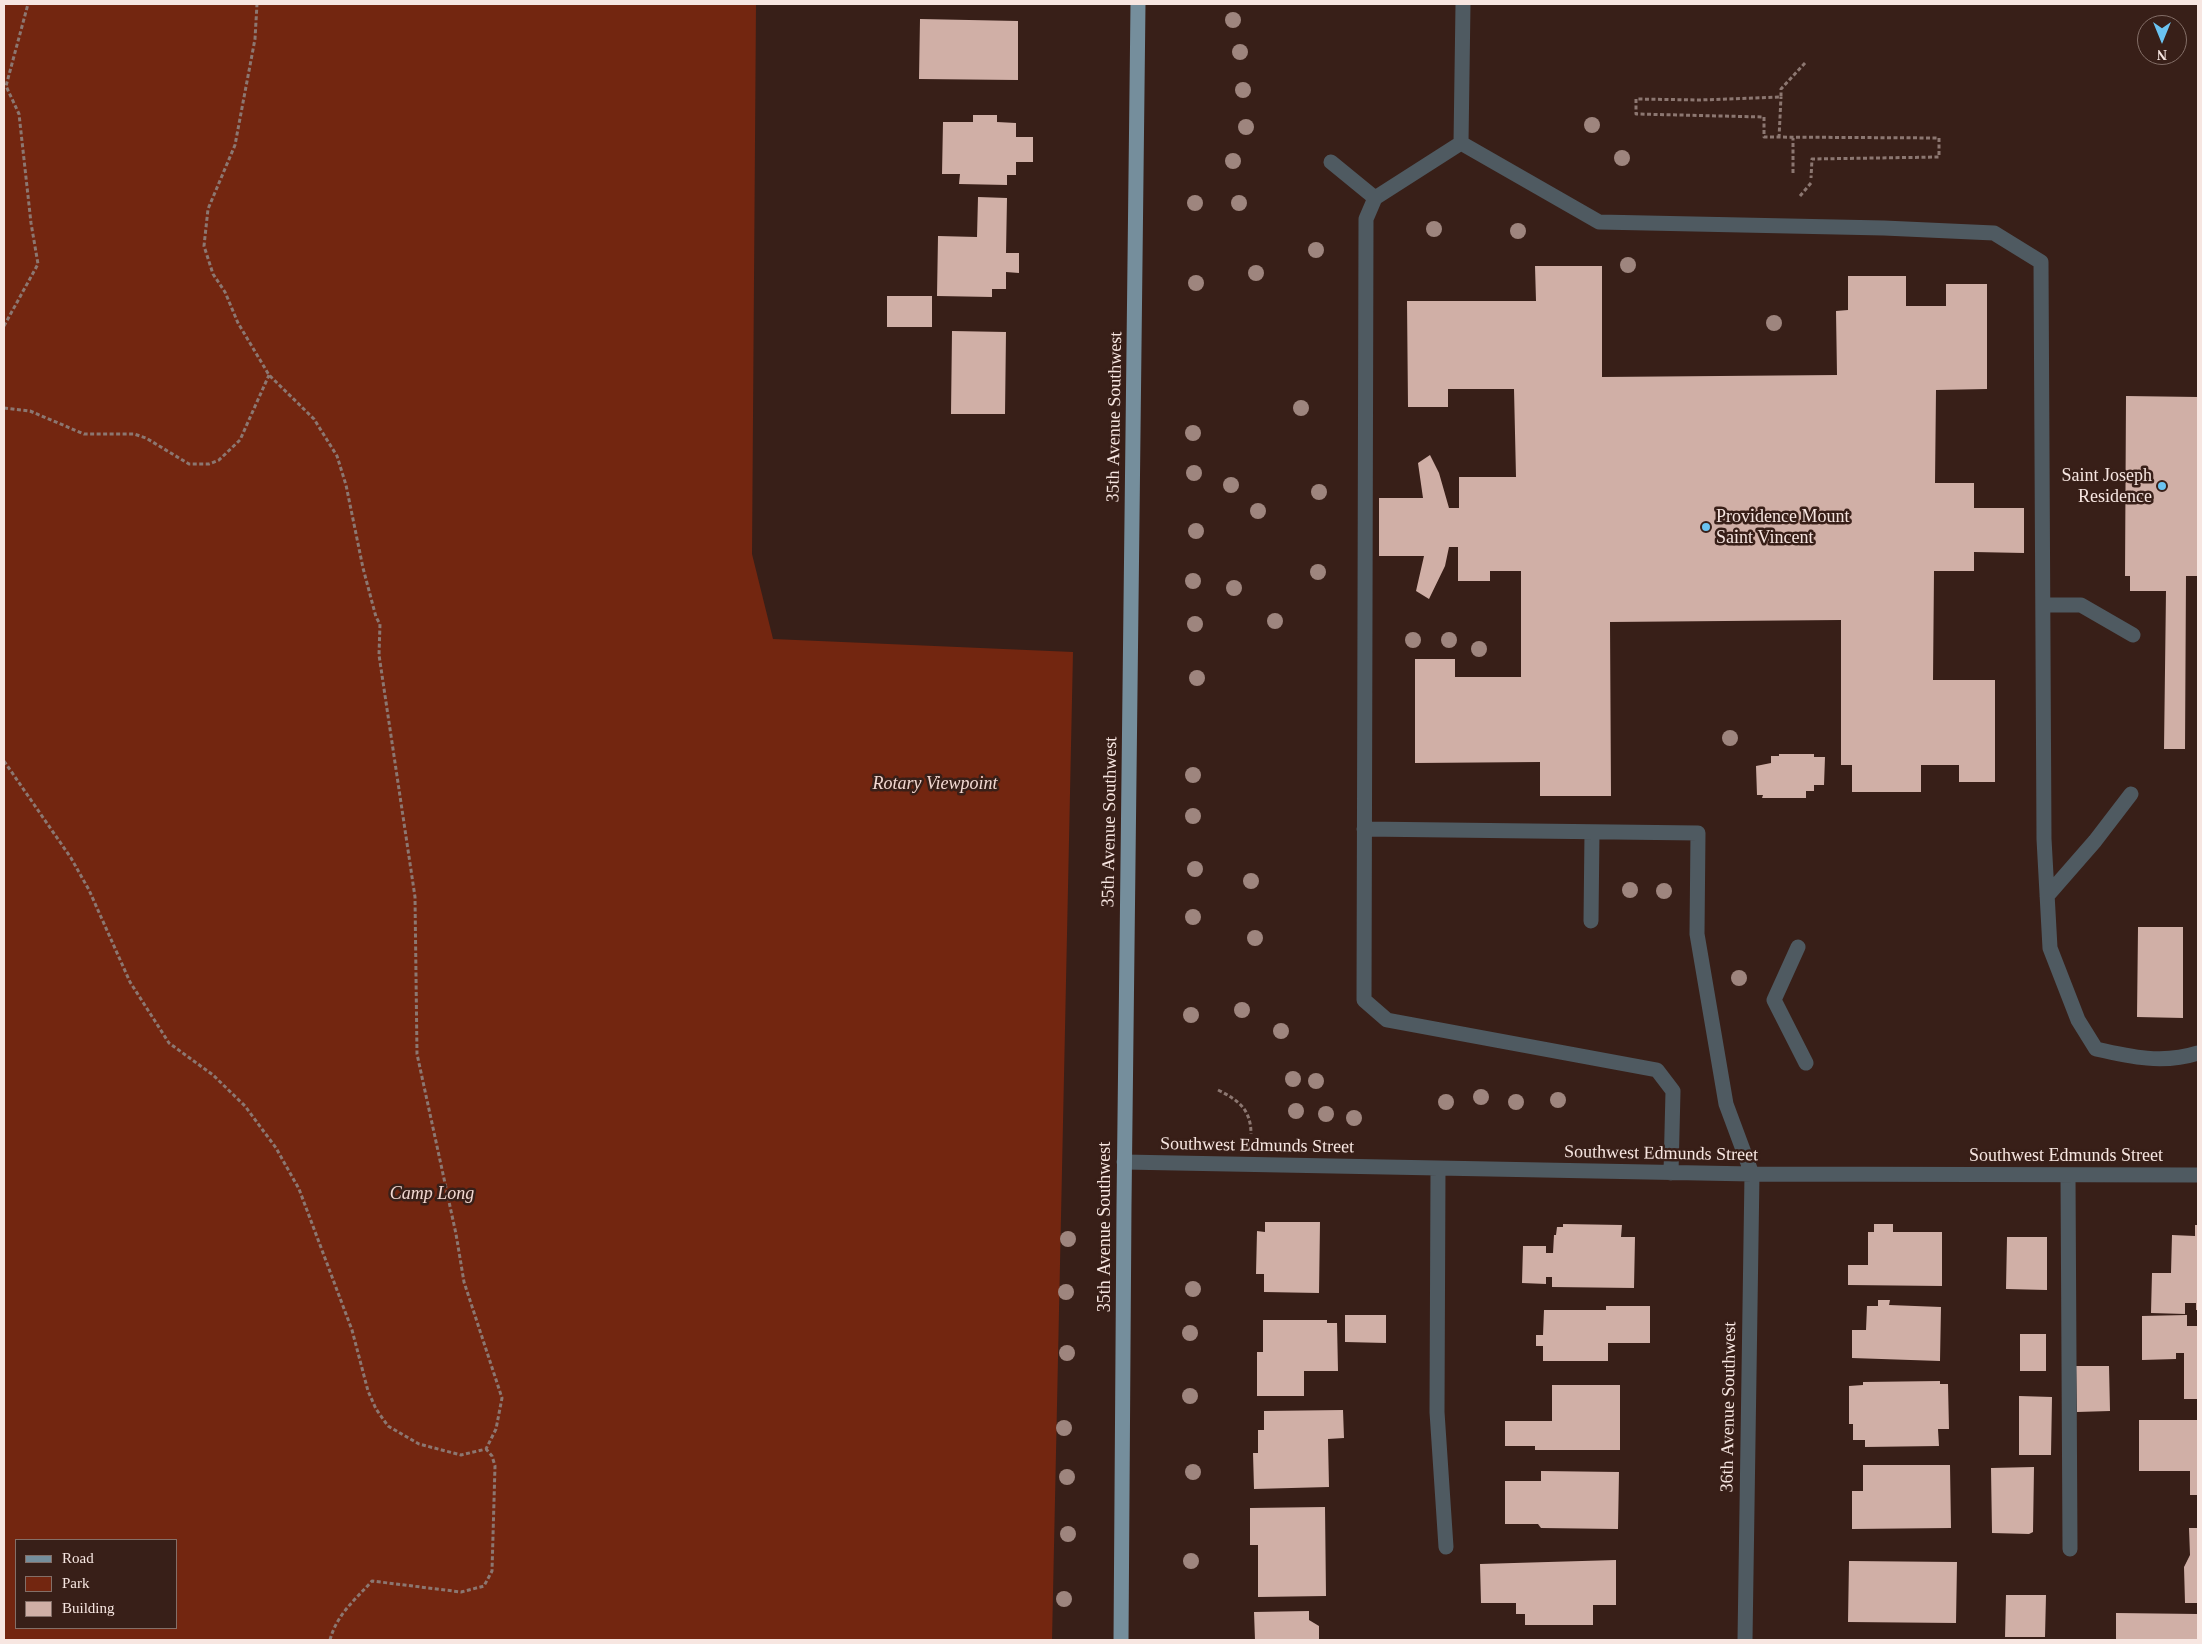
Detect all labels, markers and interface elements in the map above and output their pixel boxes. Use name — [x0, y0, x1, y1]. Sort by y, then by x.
north arrow — [2137, 15, 2187, 65]
text: N — [2157, 47, 2167, 62]
street label: 35th Avenue Southwest — [1103, 332, 1127, 502]
place label: Saint Joseph Residence — [2061, 465, 2152, 508]
marker: Saint Joseph Residence — [2156, 480, 2168, 492]
place label: Providence Mount Saint Vincent — [1716, 506, 1849, 548]
marker: Providence Mount Saint Vincent — [1700, 521, 1712, 533]
street label: 35th Avenue Southwest — [1098, 737, 1122, 907]
park label: Rotary Viewpoint — [872, 773, 998, 795]
street label: Southwest Edmunds Street — [1160, 1134, 1354, 1158]
street label: 35th Avenue Southwest — [1094, 1142, 1116, 1312]
street label: Southwest Edmunds Street — [1564, 1142, 1758, 1166]
street label: Southwest Edmunds Street — [1969, 1145, 2163, 1167]
park label: Camp Long — [390, 1183, 474, 1205]
street label: 36th Avenue Southwest — [1717, 1322, 1741, 1492]
legend — [15, 1539, 178, 1629]
text: Road — [62, 1550, 94, 1566]
text: Park — [62, 1575, 90, 1591]
text: Building — [62, 1600, 115, 1616]

